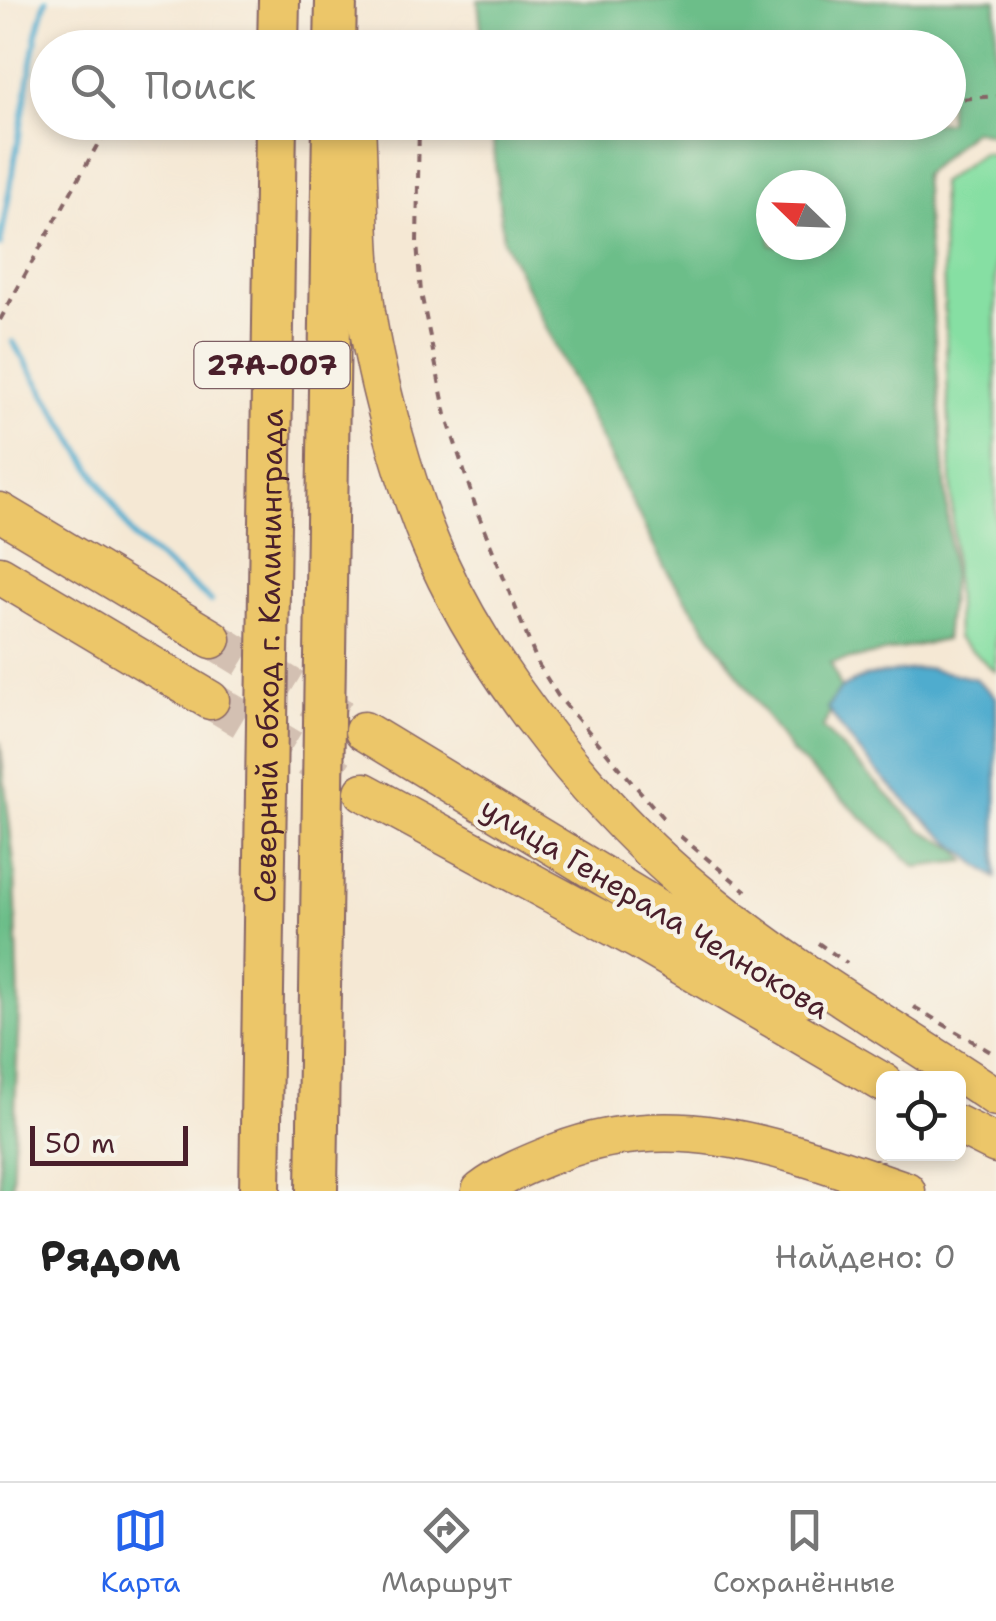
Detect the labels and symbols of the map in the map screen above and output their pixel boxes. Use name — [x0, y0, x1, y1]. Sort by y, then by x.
north arrow — [756, 170, 846, 260]
road number: 27А-007 — [194, 342, 350, 388]
street label: Северный обход г. Калининграда — [244, 408, 292, 903]
street label: улица Генерала Челнокова — [473, 787, 837, 1029]
scale bar — [30, 1121, 188, 1166]

